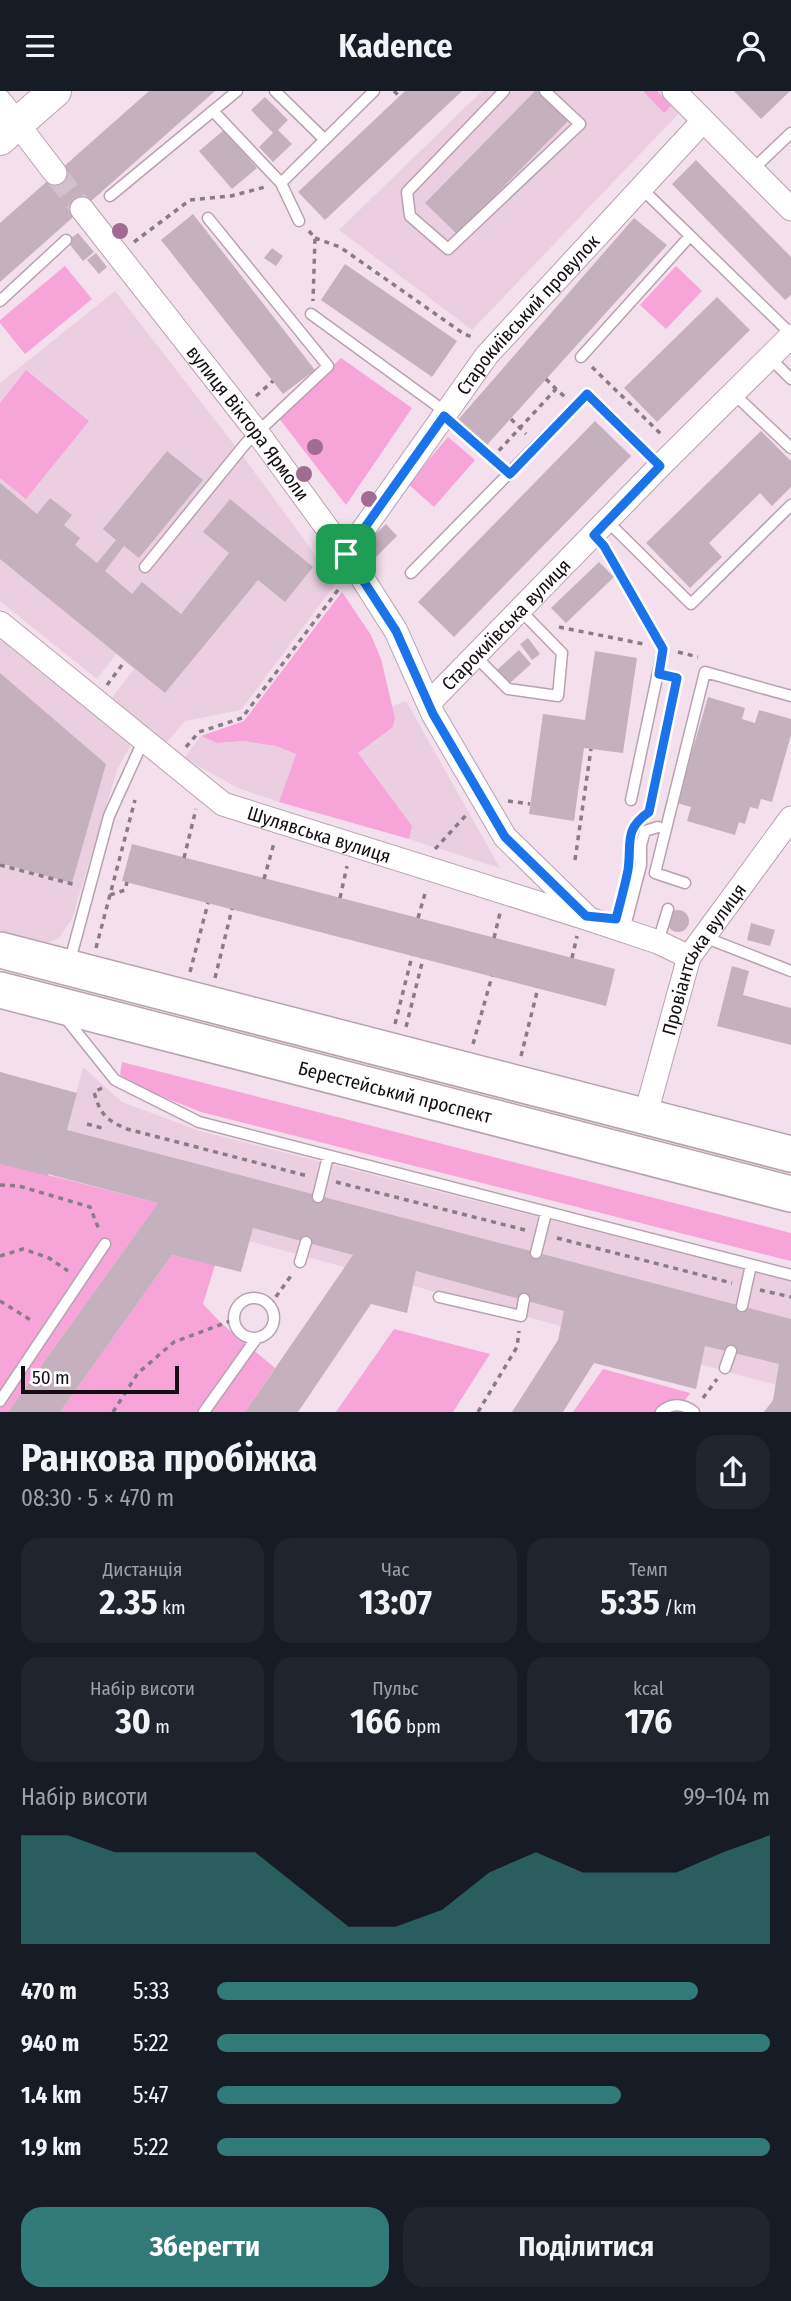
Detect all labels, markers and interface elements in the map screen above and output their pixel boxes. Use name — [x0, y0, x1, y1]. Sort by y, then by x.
icon: menu — [21, 27, 59, 65]
text: Kadence — [338, 27, 453, 65]
icon: person — [732, 27, 770, 65]
street label: Старокиївський провулок — [451, 230, 604, 399]
street label: вулиця Віктора Ярмоли — [182, 341, 314, 505]
pin — [316, 524, 376, 584]
icon: arrive — [327, 535, 365, 573]
street label: Старокиївська вулиця — [436, 554, 575, 695]
street label: Шулявська вулиця — [245, 801, 394, 868]
street label: Провіантська вулиця — [657, 879, 751, 1038]
street label: Берестейський проспект — [296, 1056, 495, 1128]
scale bar — [21, 1363, 178, 1395]
text: 50 m — [32, 1366, 70, 1389]
text: Ранкова пробіжка — [21, 1435, 317, 1481]
button: share — [696, 1435, 770, 1509]
text: 08:30 · 5 × 470 m — [21, 1484, 174, 1512]
text: Дистанція — [103, 1558, 182, 1581]
text: Час — [382, 1558, 409, 1581]
text: Темп — [629, 1558, 668, 1581]
text: 2.35 — [99, 1581, 158, 1623]
text: 13:07 — [359, 1581, 432, 1623]
text: 5:35 — [600, 1581, 660, 1623]
text: km — [158, 1596, 186, 1619]
text: /km — [660, 1596, 697, 1619]
text: Набір висоти — [90, 1677, 195, 1700]
text: Пульс — [372, 1677, 419, 1700]
text: kcal — [633, 1677, 664, 1700]
text: 30 — [115, 1700, 151, 1742]
text: 166 — [350, 1700, 402, 1742]
text: 176 — [625, 1700, 672, 1742]
text: m — [151, 1715, 170, 1738]
text: bpm — [402, 1715, 441, 1738]
text: Набір висоти — [21, 1783, 148, 1811]
text: 99–104 m — [683, 1783, 770, 1811]
text: 470 m — [21, 1977, 77, 2005]
text: 5:33 — [133, 1977, 169, 2005]
text: 940 m — [21, 2029, 79, 2057]
text: 5:22 — [133, 2029, 169, 2057]
text: 1.4 km — [21, 2081, 81, 2109]
text: 5:47 — [133, 2081, 168, 2109]
text: 1.9 km — [21, 2133, 81, 2161]
text: 5:22 — [133, 2133, 169, 2161]
button: Зберегти — [21, 2207, 389, 2287]
button: Поділитися — [403, 2207, 770, 2287]

